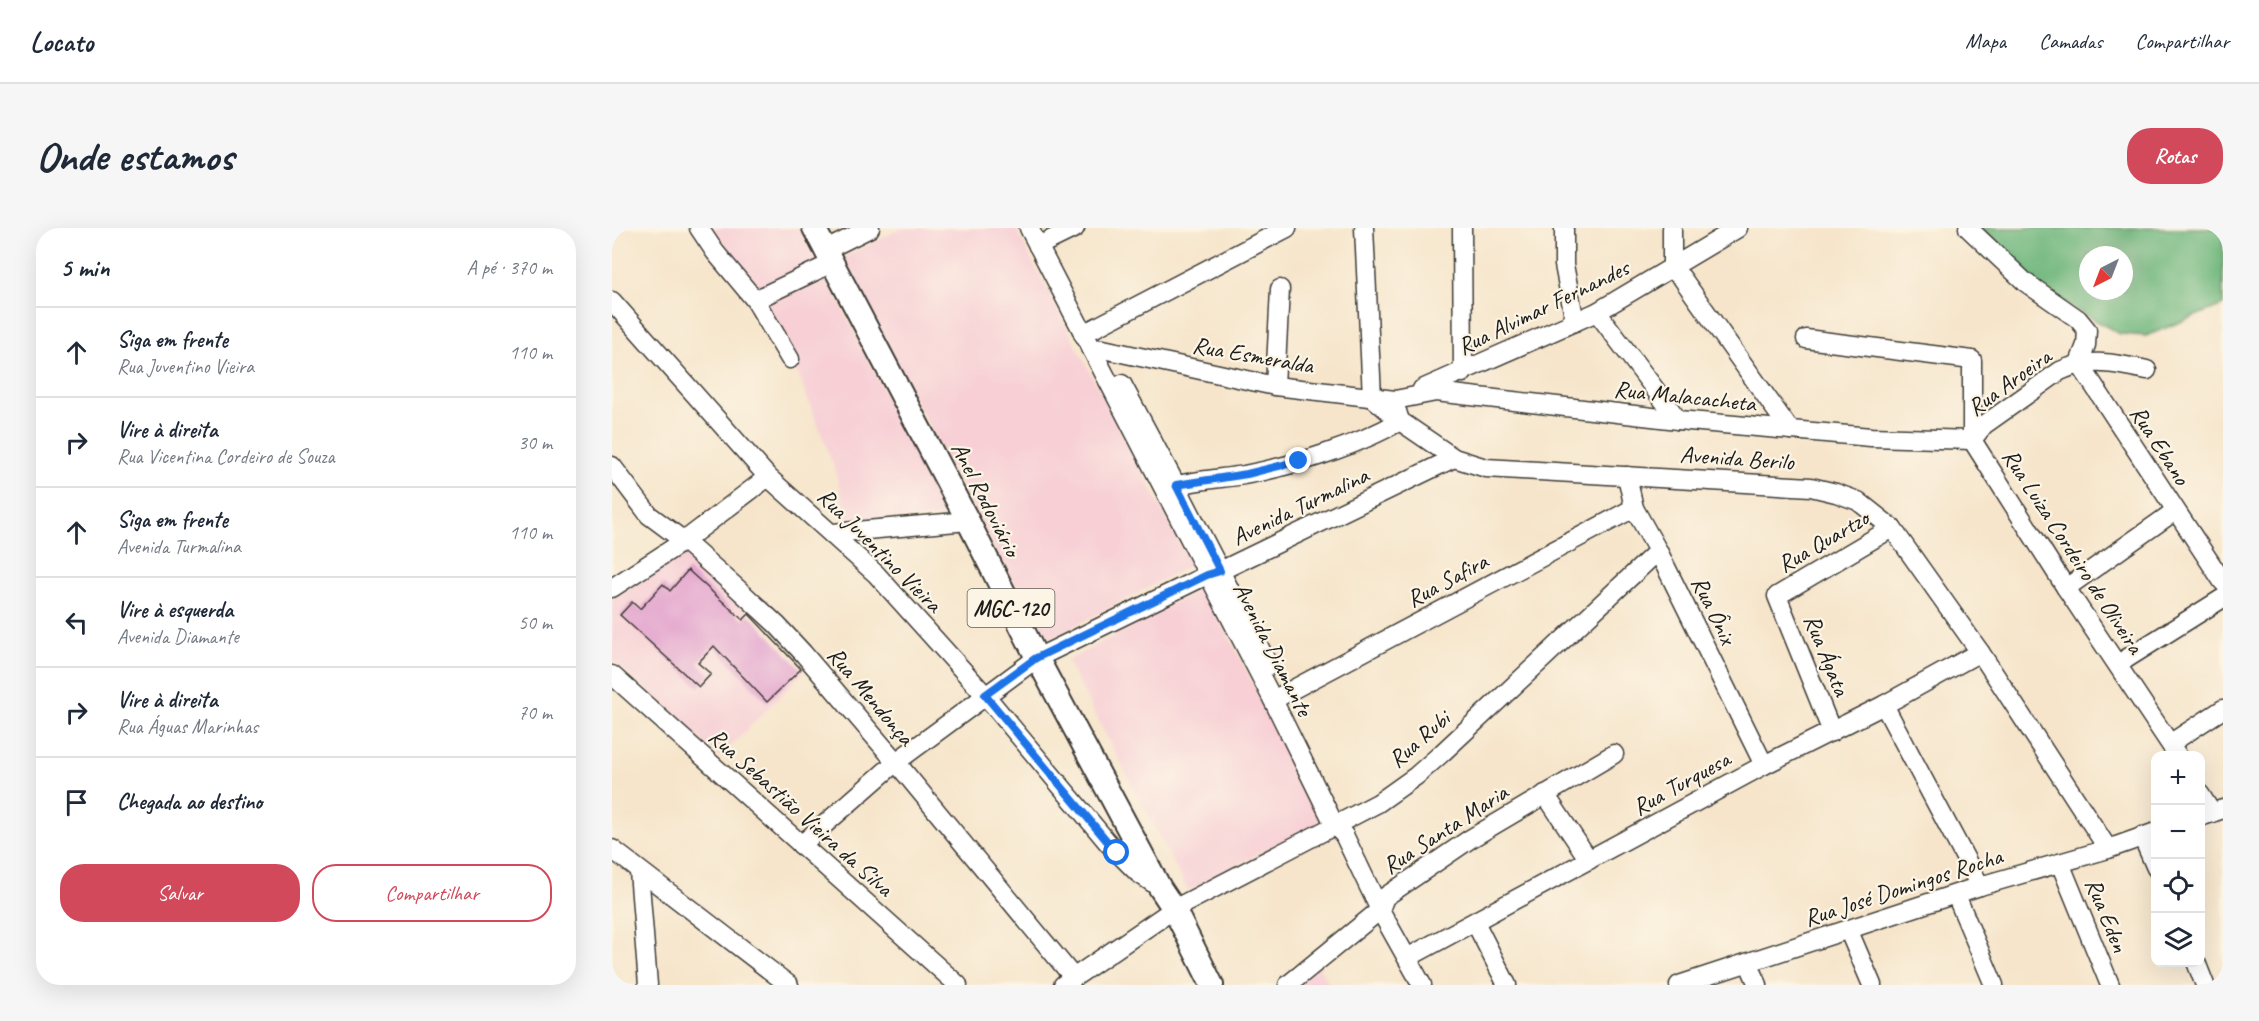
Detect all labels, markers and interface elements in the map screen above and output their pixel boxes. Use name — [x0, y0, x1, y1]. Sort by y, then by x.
text: Locato — [30, 24, 93, 59]
text: Mapa — [1965, 28, 2006, 54]
text: Camadas — [2039, 28, 2102, 54]
text: Compartilhar — [2135, 28, 2229, 54]
button: Rotas — [2127, 128, 2223, 184]
text: Onde estamos — [36, 130, 233, 183]
north arrow — [2079, 246, 2133, 300]
text: 5 min — [60, 251, 109, 284]
street label: Rua Alvimar Fernandes — [1452, 252, 1635, 361]
text: A pé · 370 m — [467, 255, 552, 280]
text: Siga em frente — [117, 326, 228, 354]
street label: Rua Esmeralda — [1190, 330, 1317, 381]
icon: ahead — [60, 336, 93, 369]
text: 110 m — [509, 340, 552, 365]
street label: Rua Aroeira — [1961, 340, 2058, 422]
text: Rua Juventino Vieira — [117, 354, 254, 379]
street label: Rua Malacacheta — [1613, 374, 1759, 419]
street label: Rua Ebano — [2123, 400, 2198, 492]
text: Vire à direita — [117, 416, 217, 444]
icon: right — [60, 426, 93, 459]
text: 30 m — [518, 430, 552, 455]
street label: Anel Rodoviário — [944, 437, 1029, 563]
street label: Avenida Berilo — [1679, 439, 1796, 477]
street label: Rua Luiza Cordeiro de Oliveira — [1996, 443, 2151, 660]
text: Rua Vicentina Cordeiro de Souza — [117, 444, 335, 469]
route end — [1285, 447, 1311, 473]
street label: Avenida Turmalina — [1227, 459, 1375, 552]
street label: Rua Juventino Vieira — [811, 481, 950, 620]
street label: Rua Quartzo — [1772, 502, 1876, 579]
text: Siga em frente — [117, 506, 228, 534]
icon: ahead — [60, 516, 93, 549]
text: 110 m — [509, 520, 552, 545]
text: Avenida Turmalina — [117, 534, 241, 559]
street label: Rua Safira — [1401, 545, 1494, 614]
street label: Rua Ônix — [1685, 571, 1744, 650]
street label: Avenida Diamante — [1226, 577, 1321, 723]
road number: MGC-120 — [968, 589, 1054, 627]
text: Vire à esquerda — [117, 596, 233, 624]
icon: left — [60, 606, 93, 639]
text: 50 m — [518, 610, 552, 635]
street label: Rua Ágata — [1797, 610, 1857, 701]
text: Avenida Diamante — [117, 624, 239, 649]
street label: Rua Mendonça — [821, 640, 922, 753]
text: Vire à direita — [117, 686, 217, 714]
icon: right — [60, 696, 93, 729]
text: 70 m — [518, 700, 552, 725]
street label: Rua Rubi — [1382, 702, 1458, 774]
text: Rua Águas Marinhas — [117, 714, 258, 739]
street label: Rua Sebastião Vieira da Silva — [703, 721, 900, 904]
street label: Rua Turquesa — [1627, 743, 1737, 822]
map controls — [2151, 751, 2205, 967]
button: + — [2151, 751, 2205, 805]
street label: Rua Santa Maria — [1377, 777, 1515, 881]
icon: arrive — [60, 786, 93, 819]
text: Chegada ao destino — [117, 788, 262, 816]
button: − — [2151, 805, 2205, 859]
route start — [1103, 839, 1129, 865]
street label: Rua José Domingos Rocha — [1800, 840, 2007, 933]
button: locate — [2151, 859, 2205, 913]
button: Salvar — [60, 864, 300, 922]
button: Compartilhar — [312, 864, 552, 922]
street label: Rua Eden — [2079, 874, 2135, 957]
button: layers — [2151, 913, 2205, 967]

